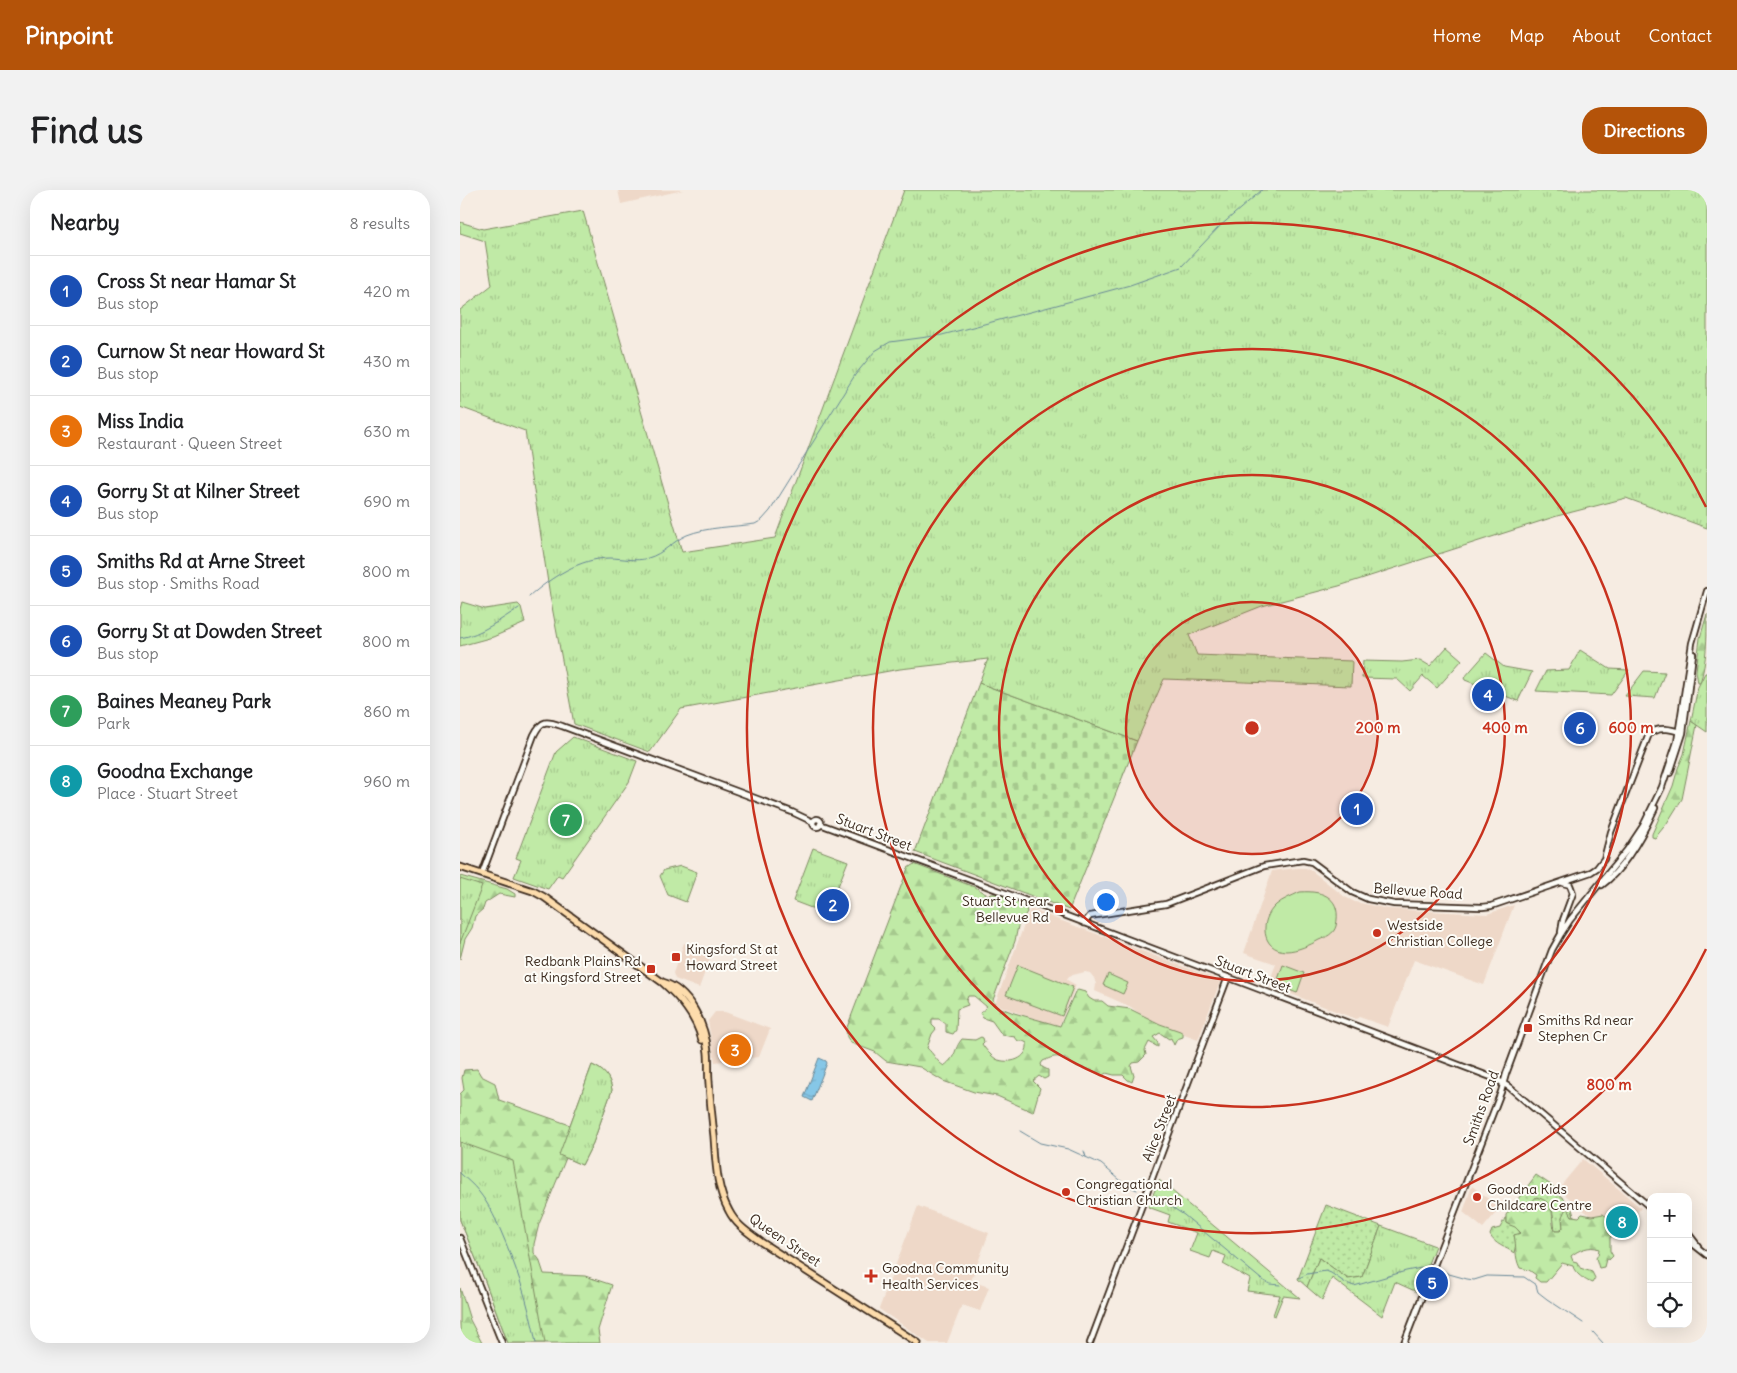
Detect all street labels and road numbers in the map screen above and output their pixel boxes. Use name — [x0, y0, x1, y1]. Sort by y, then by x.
street label: Stuart Street — [834, 809, 915, 855]
street label: Bellevue Road — [1373, 879, 1463, 903]
street label: Stuart Street — [1213, 951, 1294, 997]
street label: Smiths Road — [1459, 1068, 1503, 1148]
street label: Alice Street — [1138, 1092, 1180, 1164]
street label: Queen Street — [746, 1209, 824, 1271]

